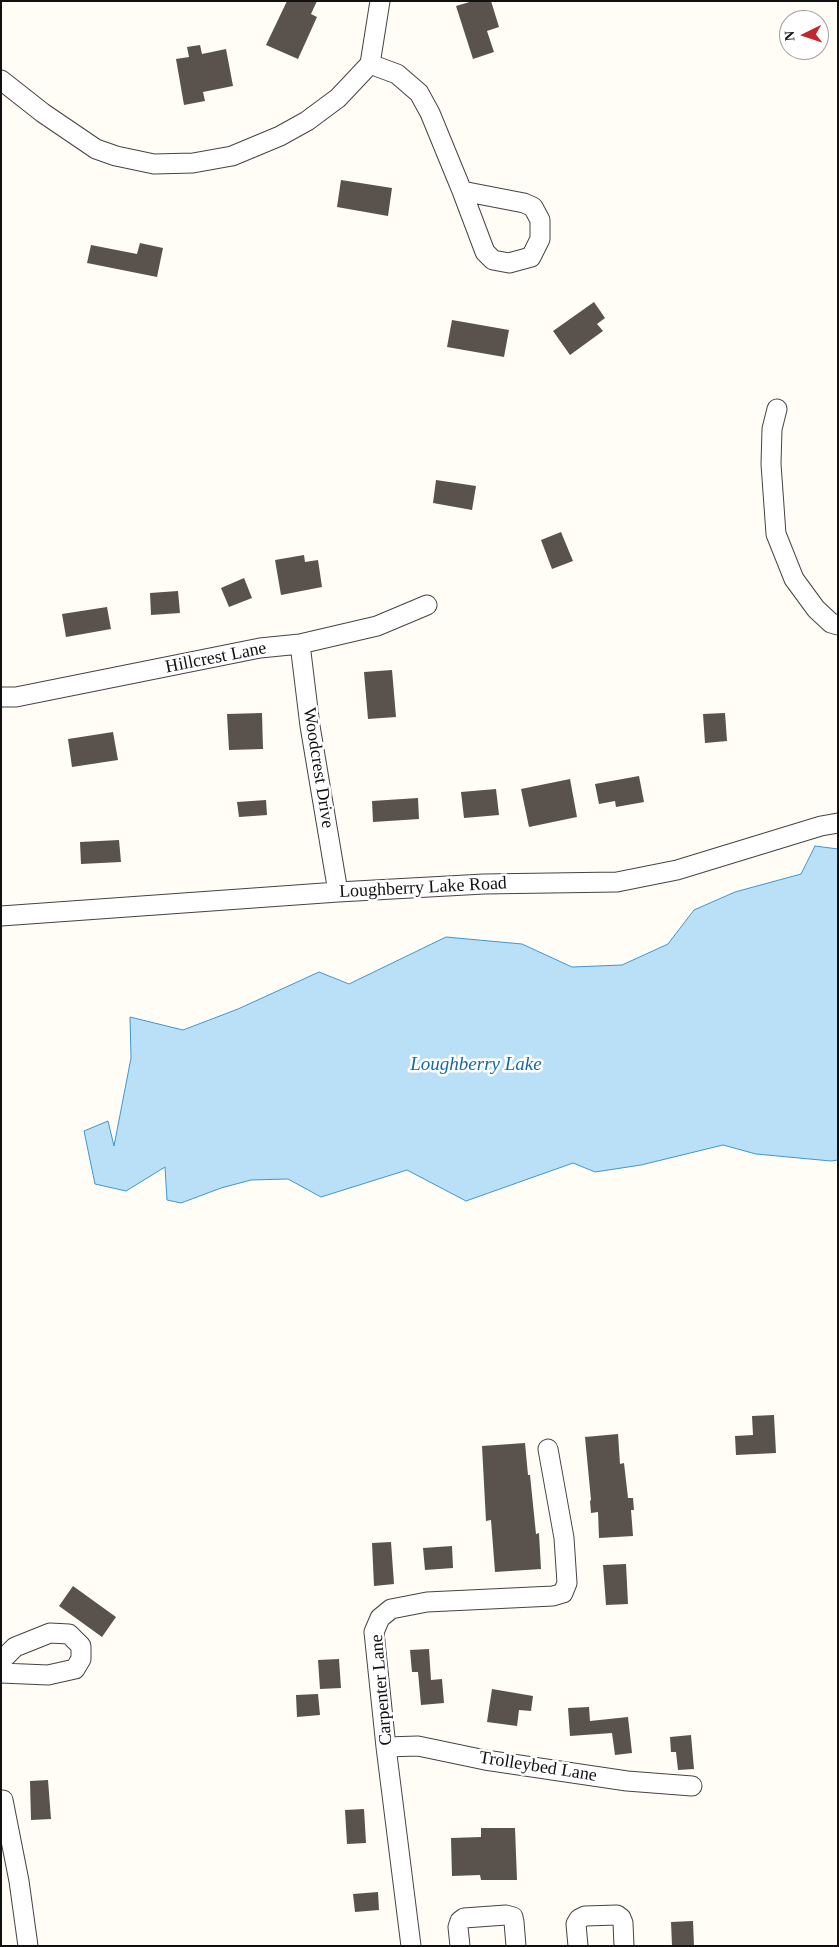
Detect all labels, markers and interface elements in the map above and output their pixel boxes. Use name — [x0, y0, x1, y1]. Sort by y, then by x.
north arrow — [779, 10, 829, 60]
text: N — [782, 30, 797, 42]
street label: Hillcrest Lane — [164, 638, 268, 678]
street label: Woodcrest Drive — [298, 706, 338, 830]
street label: Loughberry Lake Road — [339, 873, 507, 903]
water label: Loughberry Lake — [410, 1054, 542, 1076]
street label: Carpenter Lane — [366, 1634, 398, 1746]
street label: Trolleybed Lane — [478, 1747, 598, 1787]

